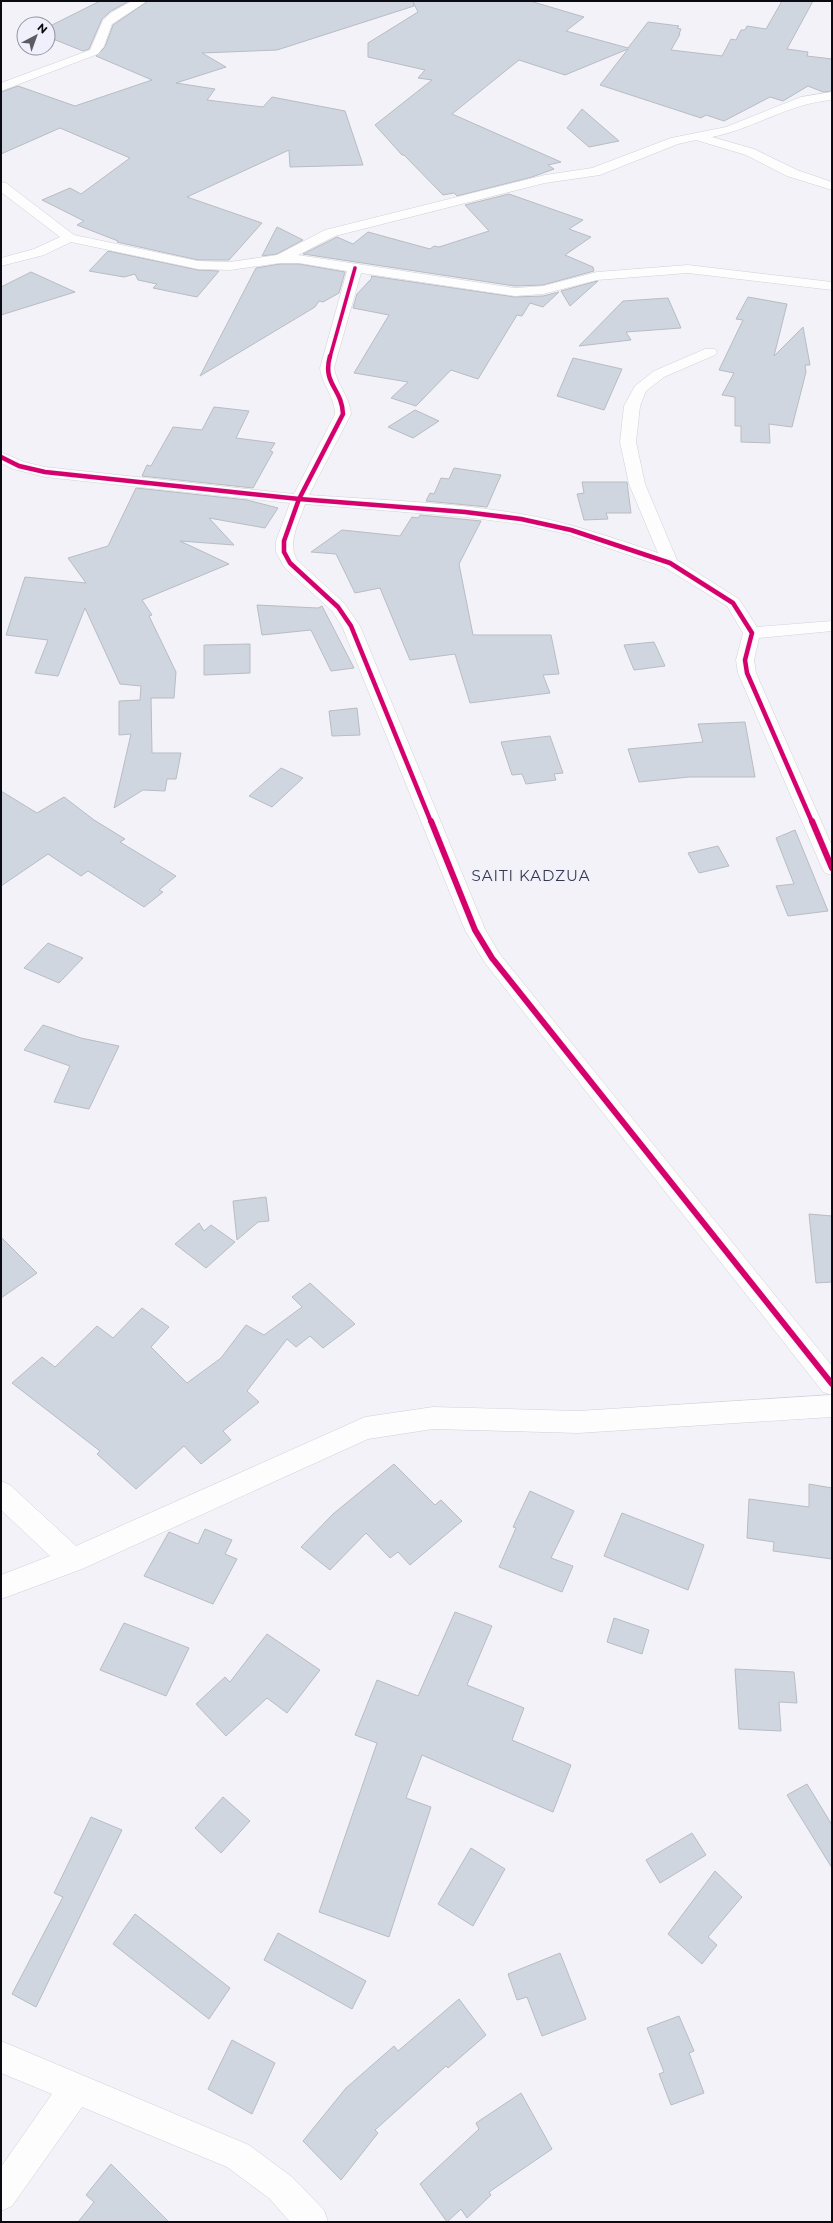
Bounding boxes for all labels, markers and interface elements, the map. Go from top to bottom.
north arrow [16,16,56,56]
text: N [35,20,51,37]
district label: SAITI KADZUA [471,866,591,885]

